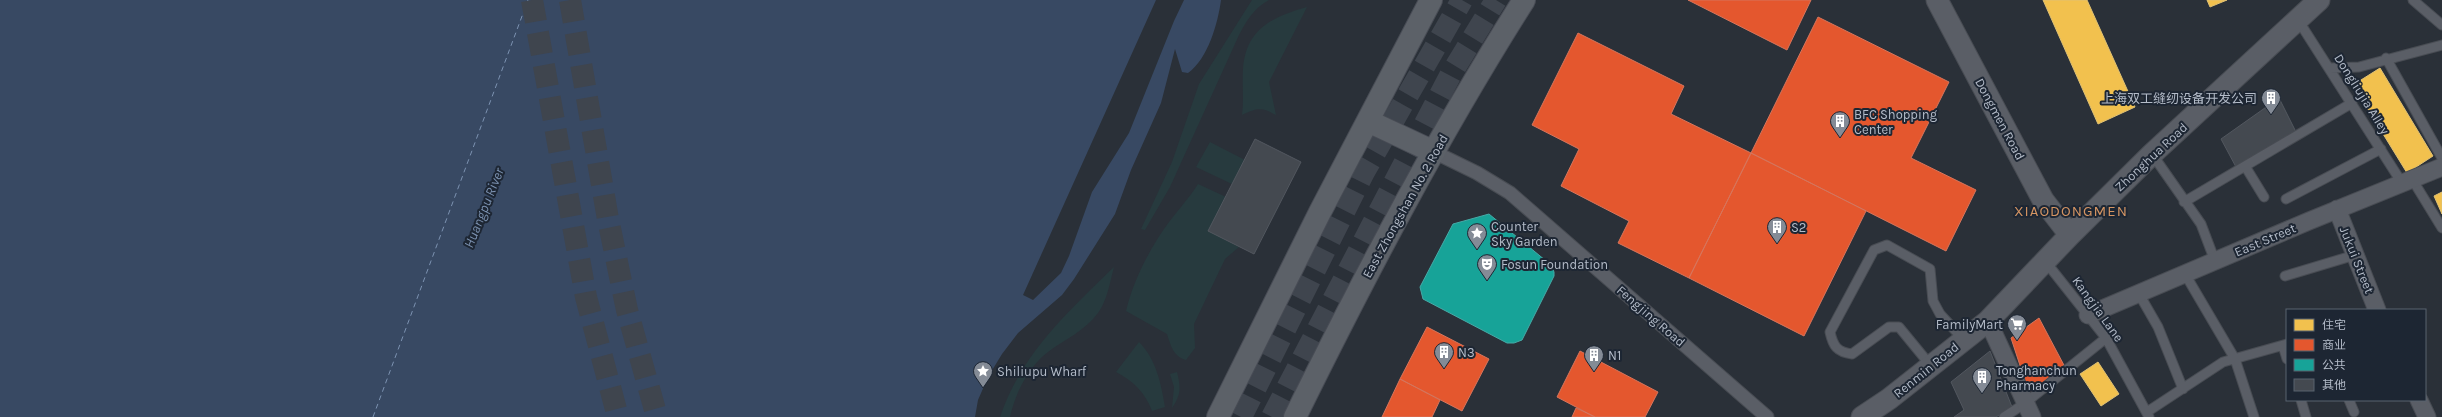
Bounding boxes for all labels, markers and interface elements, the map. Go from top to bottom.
street label: Dongliujia Alley [2331,51,2393,137]
street label: Dongmen Road [1972,75,2028,163]
building icon: 上海双工缝纫设备开发公司 [2260,87,2282,115]
place label: 上海双工缝纫设备开发公司 [2101,91,2257,106]
place label: BFC Shopping Center [1854,107,1938,137]
building icon: BFC Shopping Center [1829,110,1851,138]
street label: Zhonghua Road [2112,120,2190,194]
street label: East Zhongshan No. 2 Road [1359,132,1451,280]
water label: Huangpu River [460,164,508,251]
district label: XIAODONGMEN [2014,202,2128,220]
building icon: S2 [1766,216,1788,244]
place label: Counter Sky Garden [1491,219,1558,249]
place label: S2 [1791,220,1806,235]
street label: East Street [2232,220,2298,260]
place icon: Counter Sky Garden [1466,222,1488,250]
street label: Jukui Street [2337,224,2377,296]
theatre icon: Fosun Foundation [1476,253,1498,281]
place label: Fosun Foundation [1501,257,1608,272]
street label: Kangjia Lane [2069,273,2127,345]
street label: Fengjing Road [1614,282,1688,350]
legend [2286,309,2426,401]
supermarket icon: FamilyMart [2006,313,2028,341]
place label: FamilyMart [1936,317,2003,332]
text: 住宅 [2322,318,2346,332]
text: 商业 [2322,338,2346,352]
street label: Renmin Road [1890,339,1962,401]
building icon: N3 [1433,341,1455,369]
building icon: N1 [1583,344,1605,372]
place label: N3 [1458,345,1475,360]
place label: N1 [1608,348,1621,363]
text: 公共 [2322,358,2346,372]
place icon: Shiliupu Wharf [972,360,994,388]
place label: Tonghanchun Pharmacy [1996,363,2077,393]
place label: Shiliupu Wharf [997,364,1087,379]
building icon: Tonghanchun Pharmacy [1971,366,1993,394]
text: 其他 [2322,378,2346,392]

